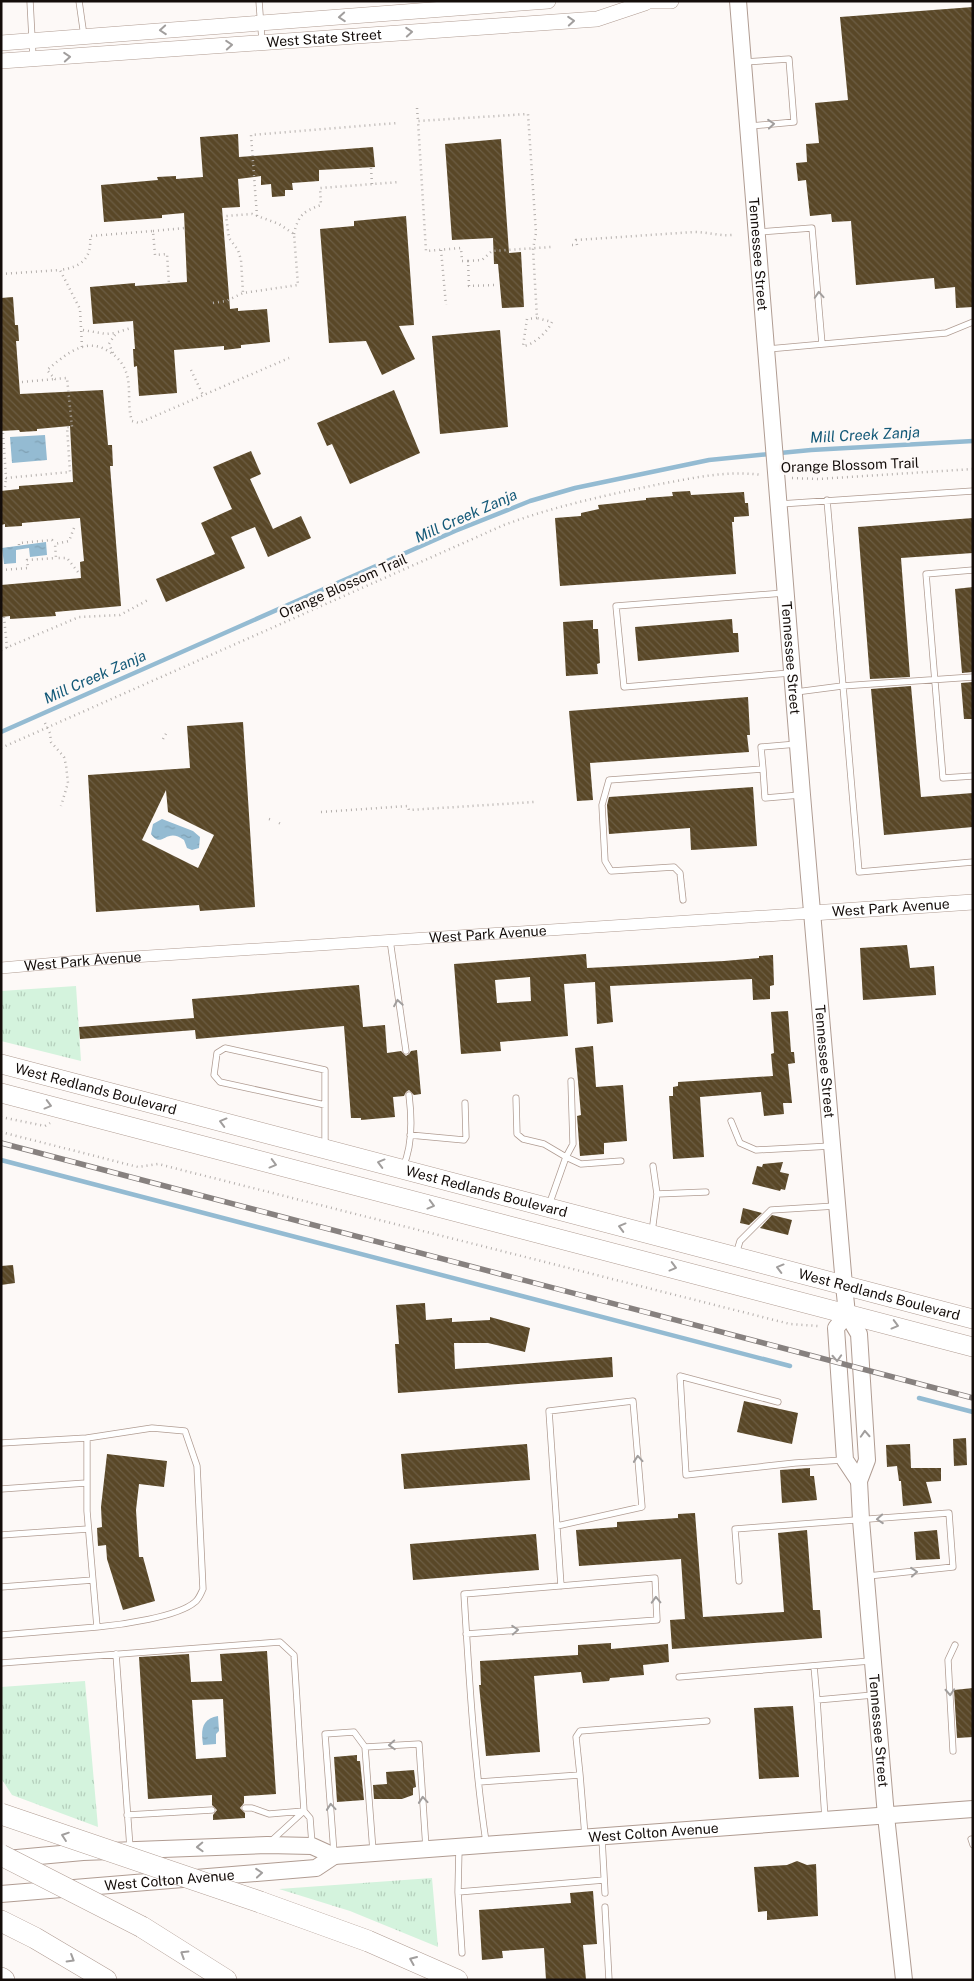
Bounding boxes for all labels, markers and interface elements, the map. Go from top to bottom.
one-way arrow [338,11,346,22]
one-way arrow [567,15,575,26]
one-way arrow [159,25,167,36]
street label: West State Street [266,26,383,50]
one-way arrow [405,26,413,37]
one-way arrow [226,40,234,51]
one-way arrow [64,51,72,62]
one-way arrow [768,119,776,130]
street label: Tennessee Street [746,197,771,311]
one-way arrow [813,291,824,299]
water label: Mill Creek Zanja [810,423,920,446]
street label: Orange Blossom Trail [781,455,919,475]
water label: Mill Creek Zanja [412,485,519,546]
street label: Orange Blossom Trail [277,551,409,621]
street label: Tennessee Street [778,601,803,715]
water label: Mill Creek Zanja [41,646,148,707]
street label: West Park Avenue [831,896,950,920]
street label: West Park Avenue [428,922,547,946]
street label: West Park Avenue [23,948,142,974]
one-way arrow [394,998,404,1007]
street label: Tennessee Street [812,1004,838,1119]
street label: West Redlands Boulevard [13,1060,178,1118]
one-way arrow [44,1100,52,1110]
one-way arrow [220,1118,228,1128]
one-way arrow [269,1158,278,1169]
one-way arrow [377,1159,385,1169]
street label: West Redlands Boulevard [404,1163,569,1220]
one-way arrow [426,1199,434,1209]
one-way arrow [619,1222,627,1232]
one-way arrow [668,1262,676,1272]
one-way arrow [775,1263,784,1274]
street label: West Redlands Boulevard [797,1266,962,1323]
one-way arrow [890,1320,898,1330]
one-way arrow [831,1355,842,1363]
one-way arrow [860,1430,871,1438]
one-way arrow [632,1455,643,1463]
one-way arrow [876,1513,884,1524]
one-way arrow [910,1567,918,1578]
one-way arrow [651,1595,662,1603]
one-way arrow [511,1625,519,1636]
street label: Tennessee Street [866,1673,892,1788]
one-way arrow [945,1688,955,1696]
one-way arrow [388,1740,396,1751]
one-way arrow [418,1796,429,1804]
one-way arrow [326,1803,337,1811]
street label: West Colton Avenue [588,1820,719,1845]
one-way arrow [61,1831,70,1841]
one-way arrow [196,1842,204,1853]
street label: West Colton Avenue [104,1867,235,1893]
one-way arrow [255,1868,263,1879]
one-way arrow [181,1950,190,1960]
one-way arrow [65,1952,74,1962]
one-way arrow [409,1955,418,1966]

